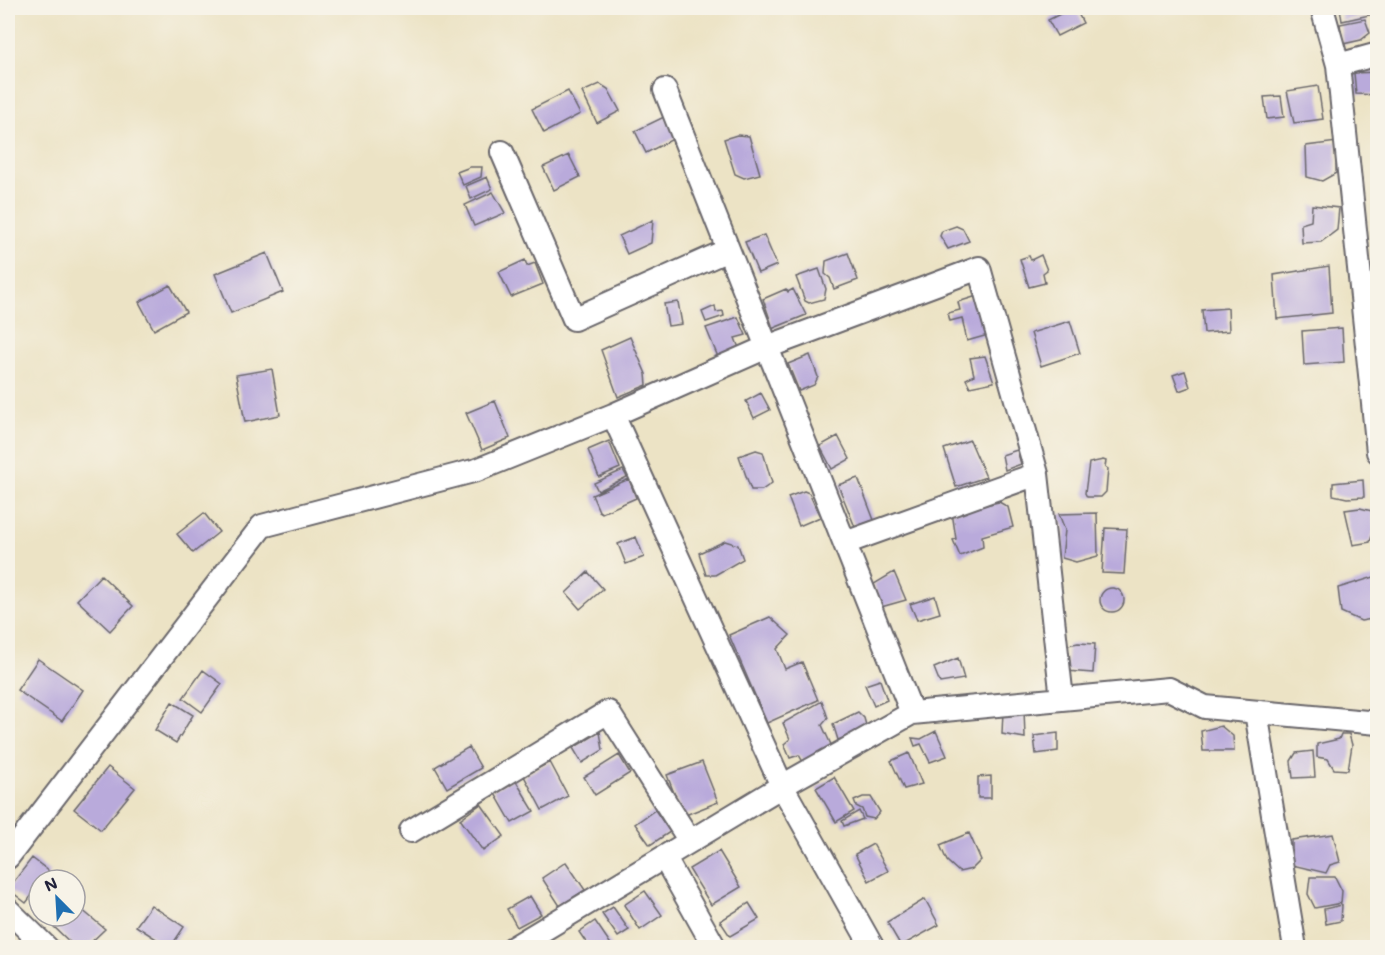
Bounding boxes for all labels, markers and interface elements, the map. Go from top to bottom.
north arrow [27,868,87,928]
text: N [41,872,61,896]

